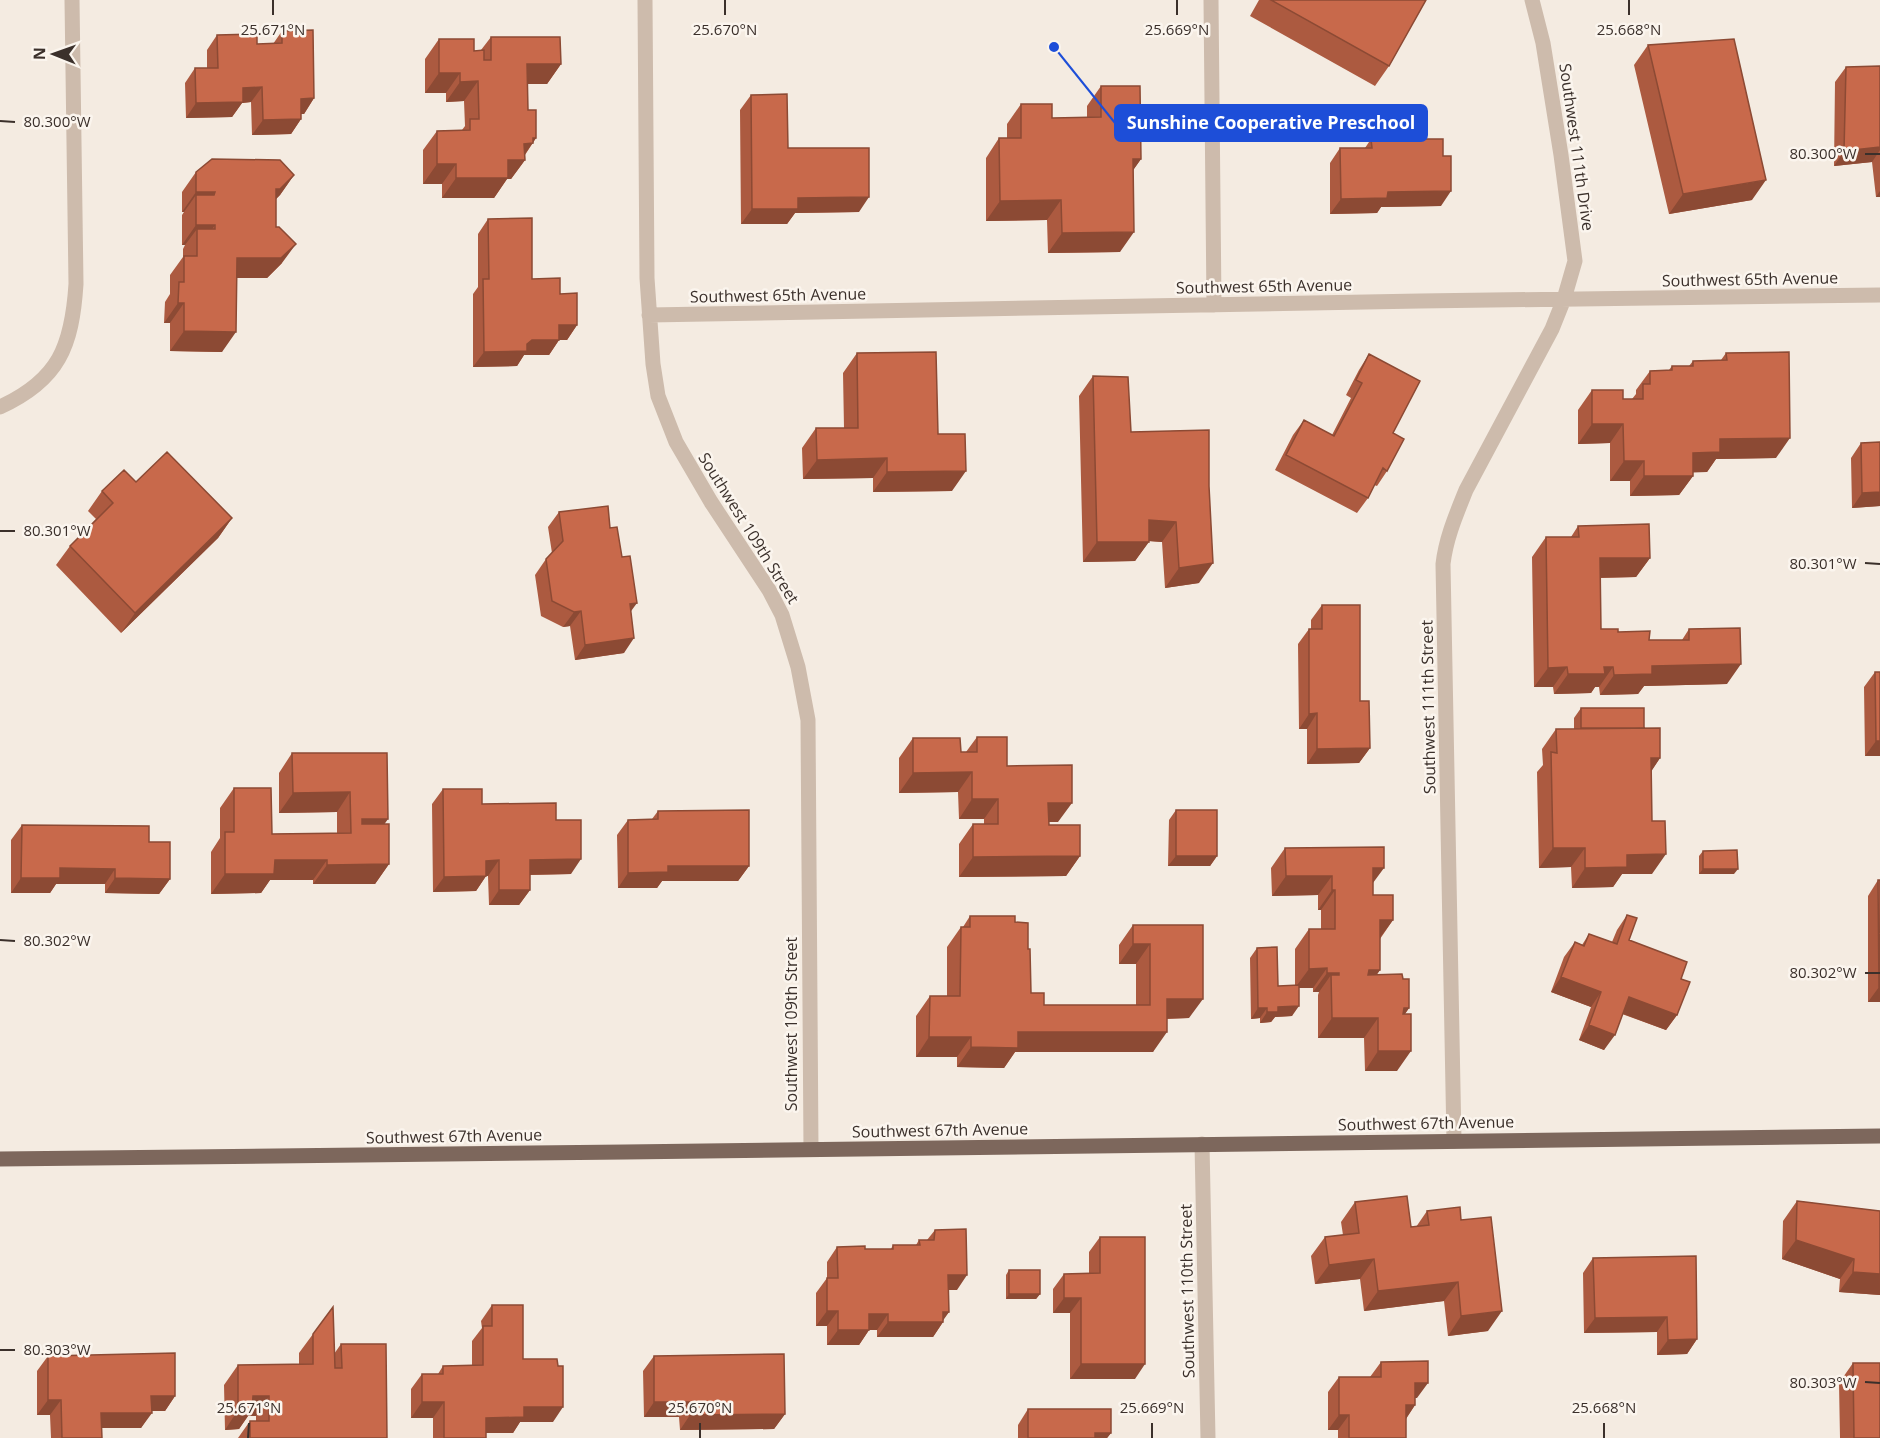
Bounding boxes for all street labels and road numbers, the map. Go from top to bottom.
street label: Southwest 111th Drive [1554,62,1600,232]
street label: Southwest 65th Avenue [1662,266,1838,292]
street label: Southwest 65th Avenue [1176,273,1352,299]
street label: Southwest 65th Avenue [690,282,866,308]
street label: Southwest 109th Street [693,448,805,608]
street label: Southwest 111th Street [1415,619,1441,794]
street label: Southwest 109th Street [780,937,802,1111]
street label: Southwest 67th Avenue [1338,1110,1514,1136]
street label: Southwest 67th Avenue [852,1117,1028,1143]
street label: Southwest 67th Avenue [366,1123,542,1149]
street label: Southwest 110th Street [1174,1203,1200,1378]

